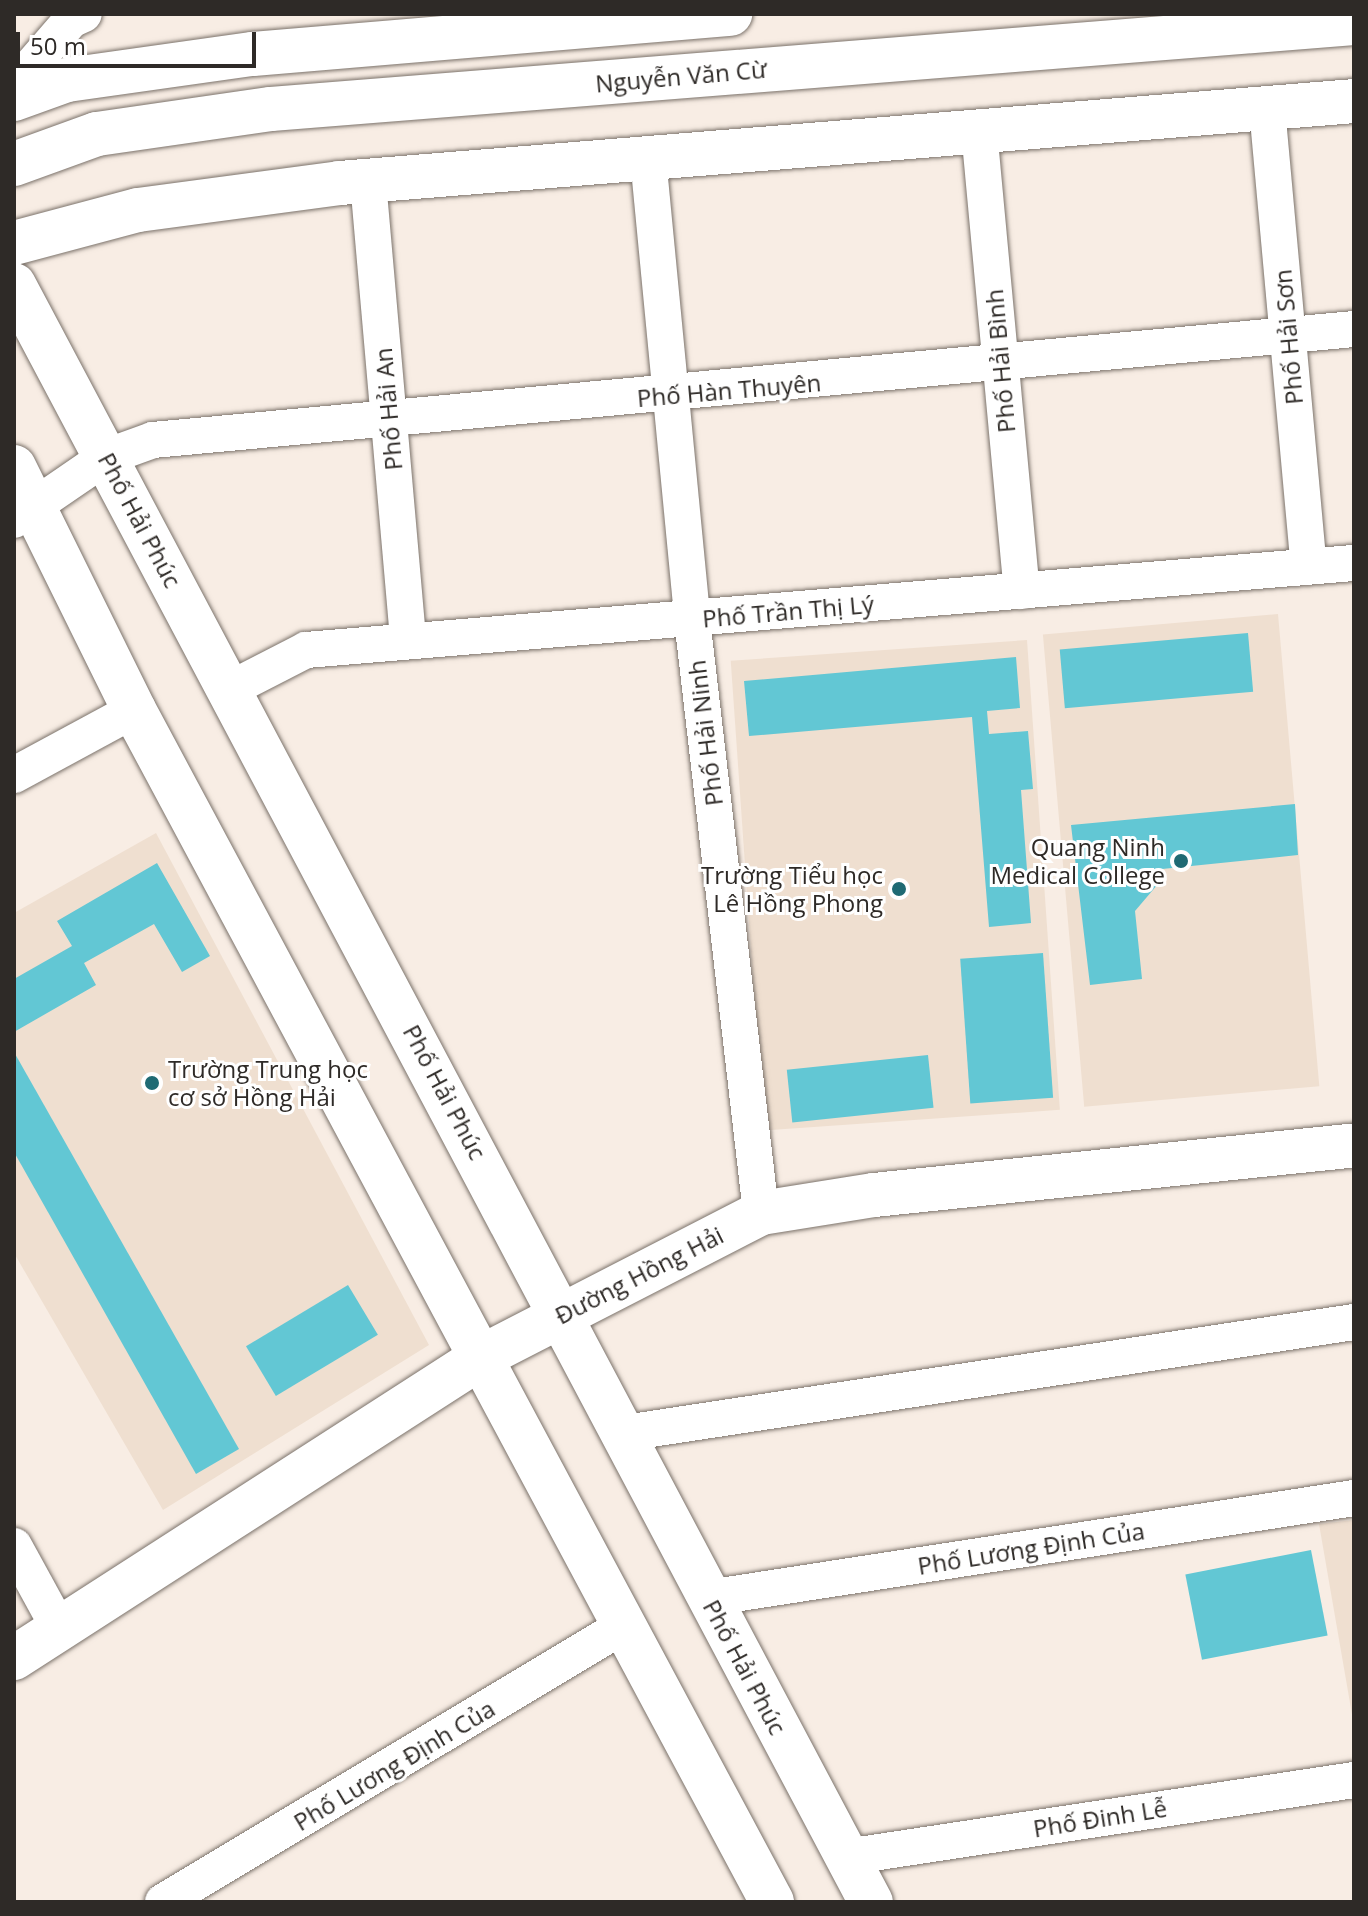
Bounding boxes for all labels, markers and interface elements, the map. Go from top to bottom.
scale bar [20,16,260,66]
text: 50 m [30,29,86,62]
street label: Nguyễn Văn Cừ [594,54,768,98]
street label: Phố Hải Sơn [1268,268,1308,406]
street label: Phố Hải Bình [979,288,1021,434]
street label: Phố Hải An [368,346,408,472]
street label: Phố Hàn Thuyên [636,368,822,412]
street label: Phố Hải Phúc [92,448,188,592]
street label: Phố Trần Thị Lý [701,589,875,633]
street label: Phố Hải Ninh [682,658,728,808]
place label: Quang Ninh Medical College [990,833,1165,889]
marker: Quang Ninh Medical College [1172,852,1190,870]
place label: Trường Tiểu học Lê Hồng Phong [701,861,883,917]
marker: Trường Tiểu học Lê Hồng Phong [890,880,908,898]
street label: Phố Hải Phúc [397,1020,493,1164]
place label: Trường Trung học cơ sở Hồng Hải [168,1055,368,1111]
marker: Trường Trung học cơ sở Hồng Hải [143,1074,161,1092]
street label: Đường Hồng Hải [550,1220,728,1330]
street label: Phố Lương Định Của [916,1516,1146,1580]
street label: Phố Hải Phúc [697,1595,793,1739]
street label: Phố Lương Định Của [288,1694,500,1836]
street label: Phố Đinh Lễ [1031,1793,1169,1843]

